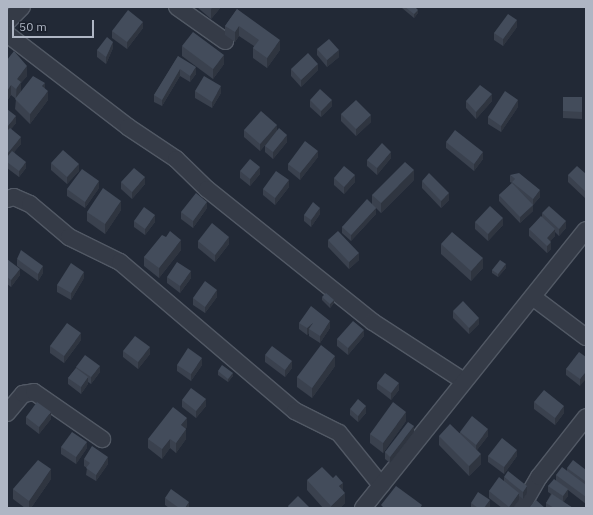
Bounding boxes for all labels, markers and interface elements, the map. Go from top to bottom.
scale bar [14,12,96,38]
text: 50 m [19,19,47,34]

